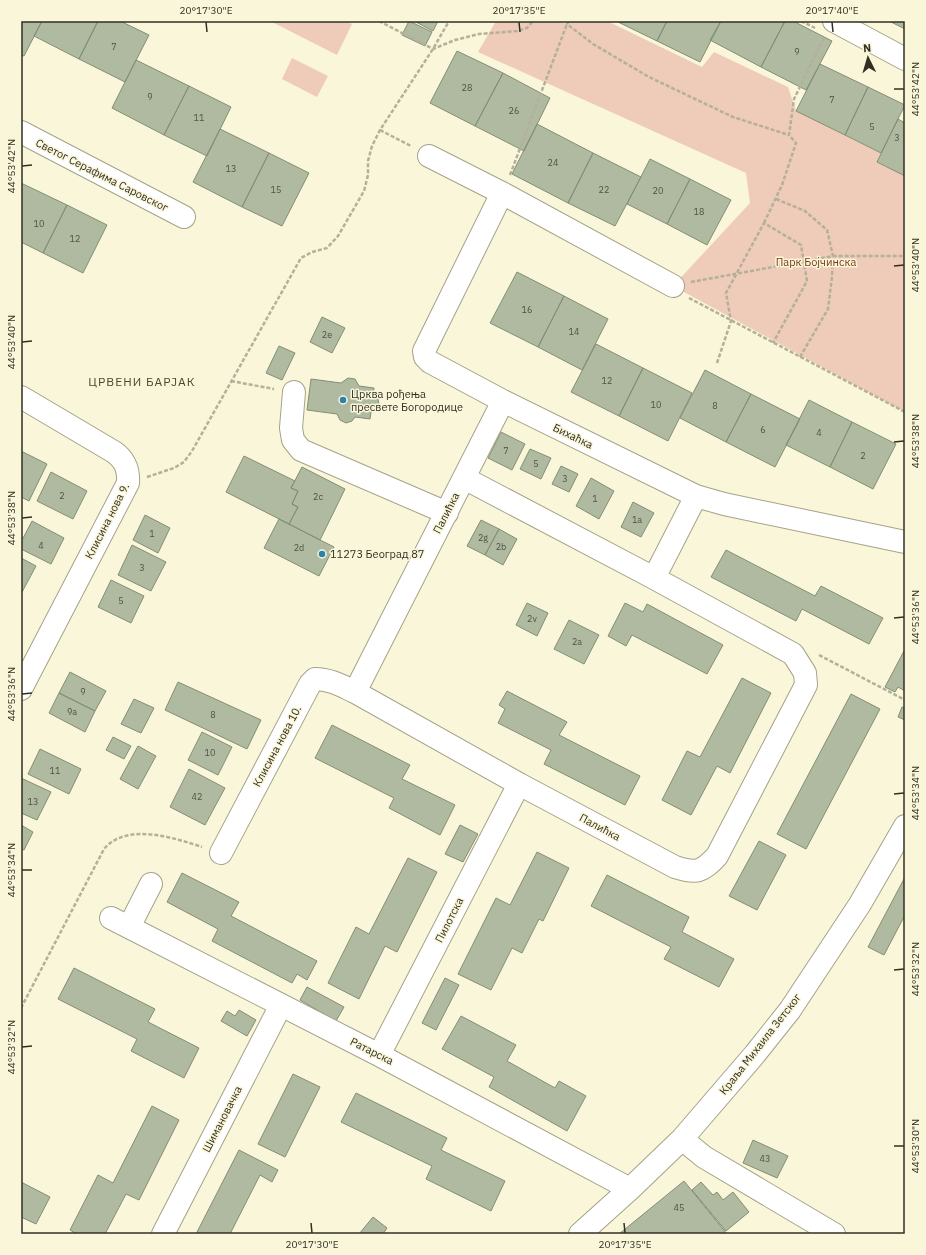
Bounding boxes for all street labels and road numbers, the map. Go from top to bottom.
street label: Светог Серафима Саровског [33,135,171,215]
street label: Бихаћка [551,420,595,452]
street label: Клисина нова 9. [82,481,132,561]
street label: Палићка [430,490,462,536]
street label: Клисина нова 10. [250,703,304,789]
street label: Палићка [577,810,623,844]
street label: Пилотска [432,895,466,945]
street label: Краља Михаила Зетског [716,990,804,1097]
street label: Ратарска [348,1034,396,1068]
street label: Шимановачка [199,1083,245,1155]

